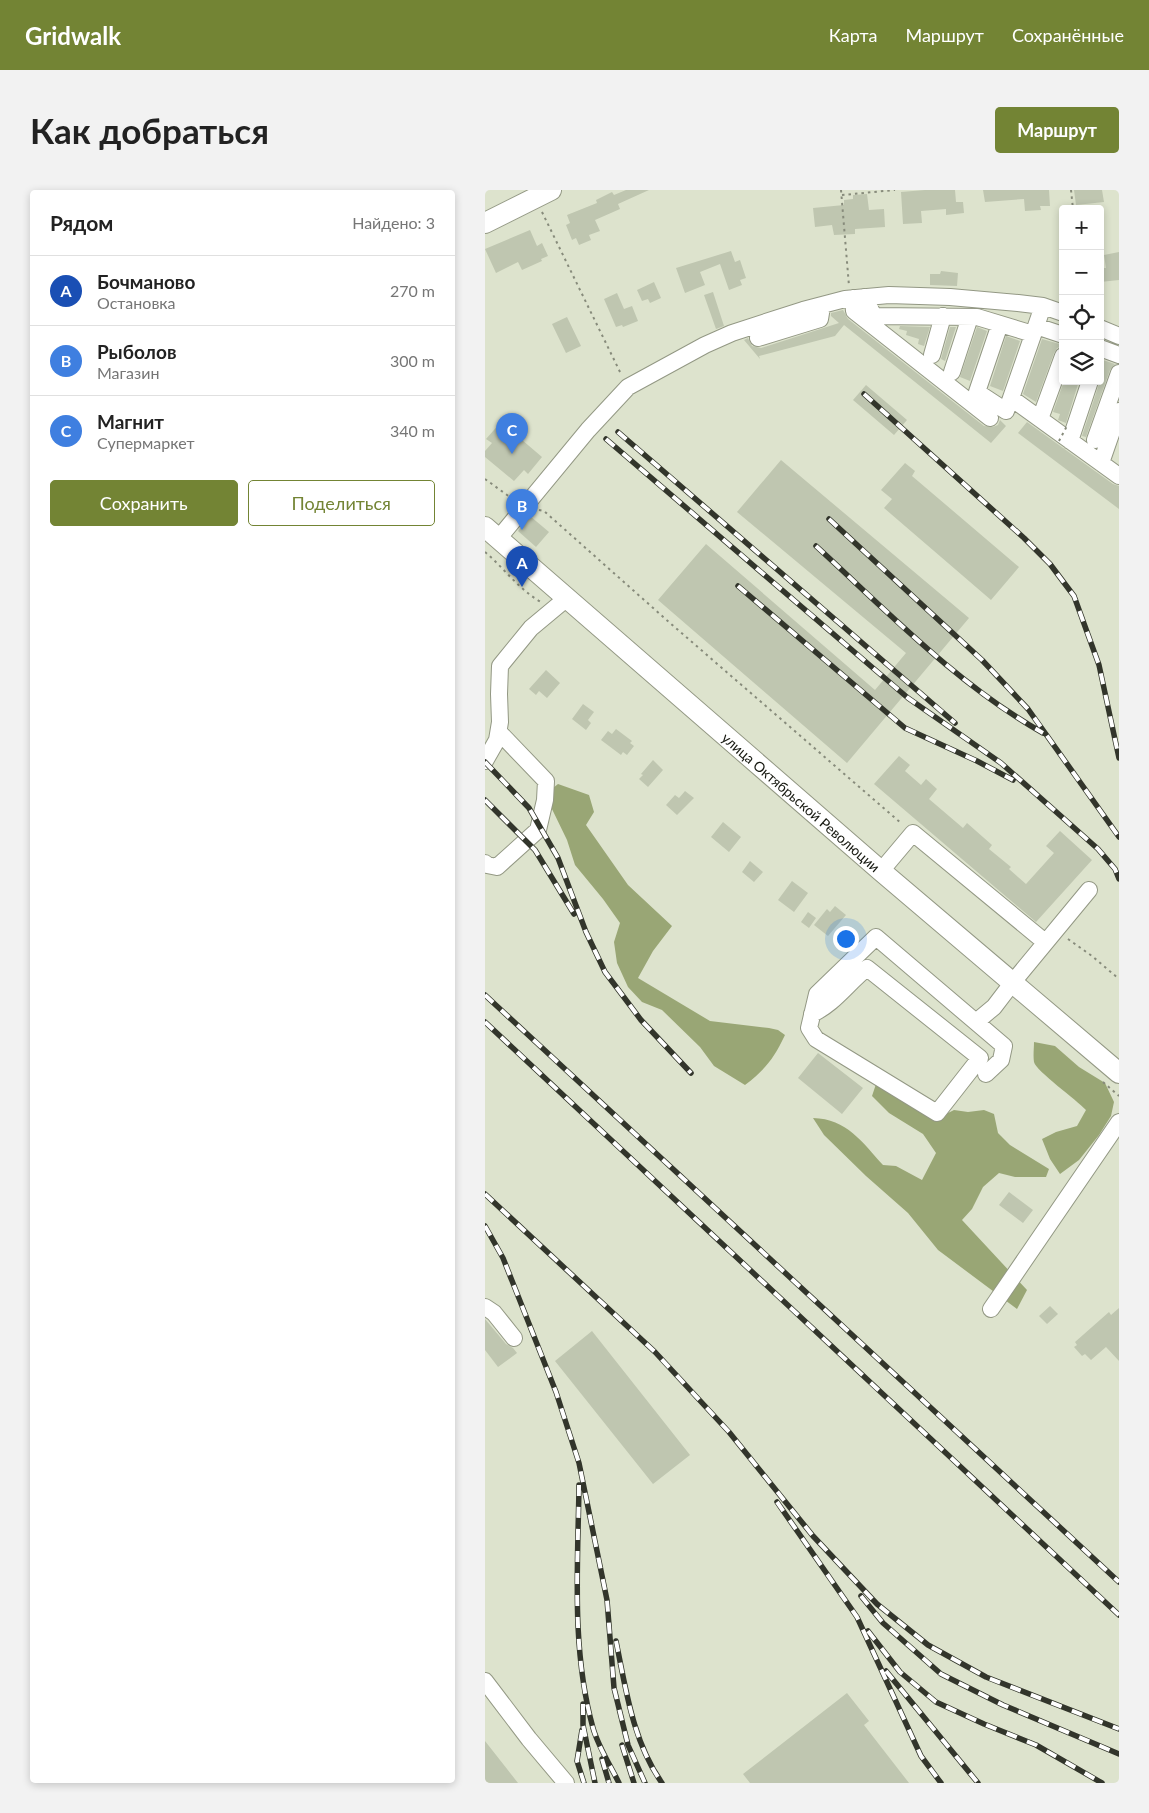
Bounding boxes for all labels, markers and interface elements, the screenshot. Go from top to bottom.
text: Gridwalk [25,21,121,50]
text: Карта [829,24,877,46]
text: Маршрут [905,24,984,46]
text: Сохранённые [1012,24,1124,46]
button: Маршрут [995,107,1119,153]
text: Как добраться [30,109,269,151]
map controls [1059,205,1104,385]
button: + [1059,205,1104,250]
text: Рядом [50,210,113,235]
text: Найдено: 3 [352,213,435,232]
button: − [1059,250,1104,295]
text: Бочманово [97,270,195,293]
text: A [60,281,72,300]
text: 270 m [390,281,435,300]
text: Остановка [97,293,176,312]
button: locate [1059,295,1104,340]
text: Рыболов [97,340,176,363]
button: layers [1059,340,1104,385]
text: B [61,351,71,370]
text: 300 m [390,351,435,370]
text: Магазин [97,363,159,382]
text: Магнит [97,410,164,433]
pin: C [496,413,528,454]
text: C [61,421,71,440]
text: 340 m [390,421,435,440]
text: Супермаркет [97,433,195,452]
button: Сохранить [50,480,238,526]
button: Поделиться [248,480,435,526]
pin: B [506,489,538,530]
pin: A [506,546,538,587]
street label: улица Октябрьской Революции [719,729,884,875]
your location [833,926,859,952]

